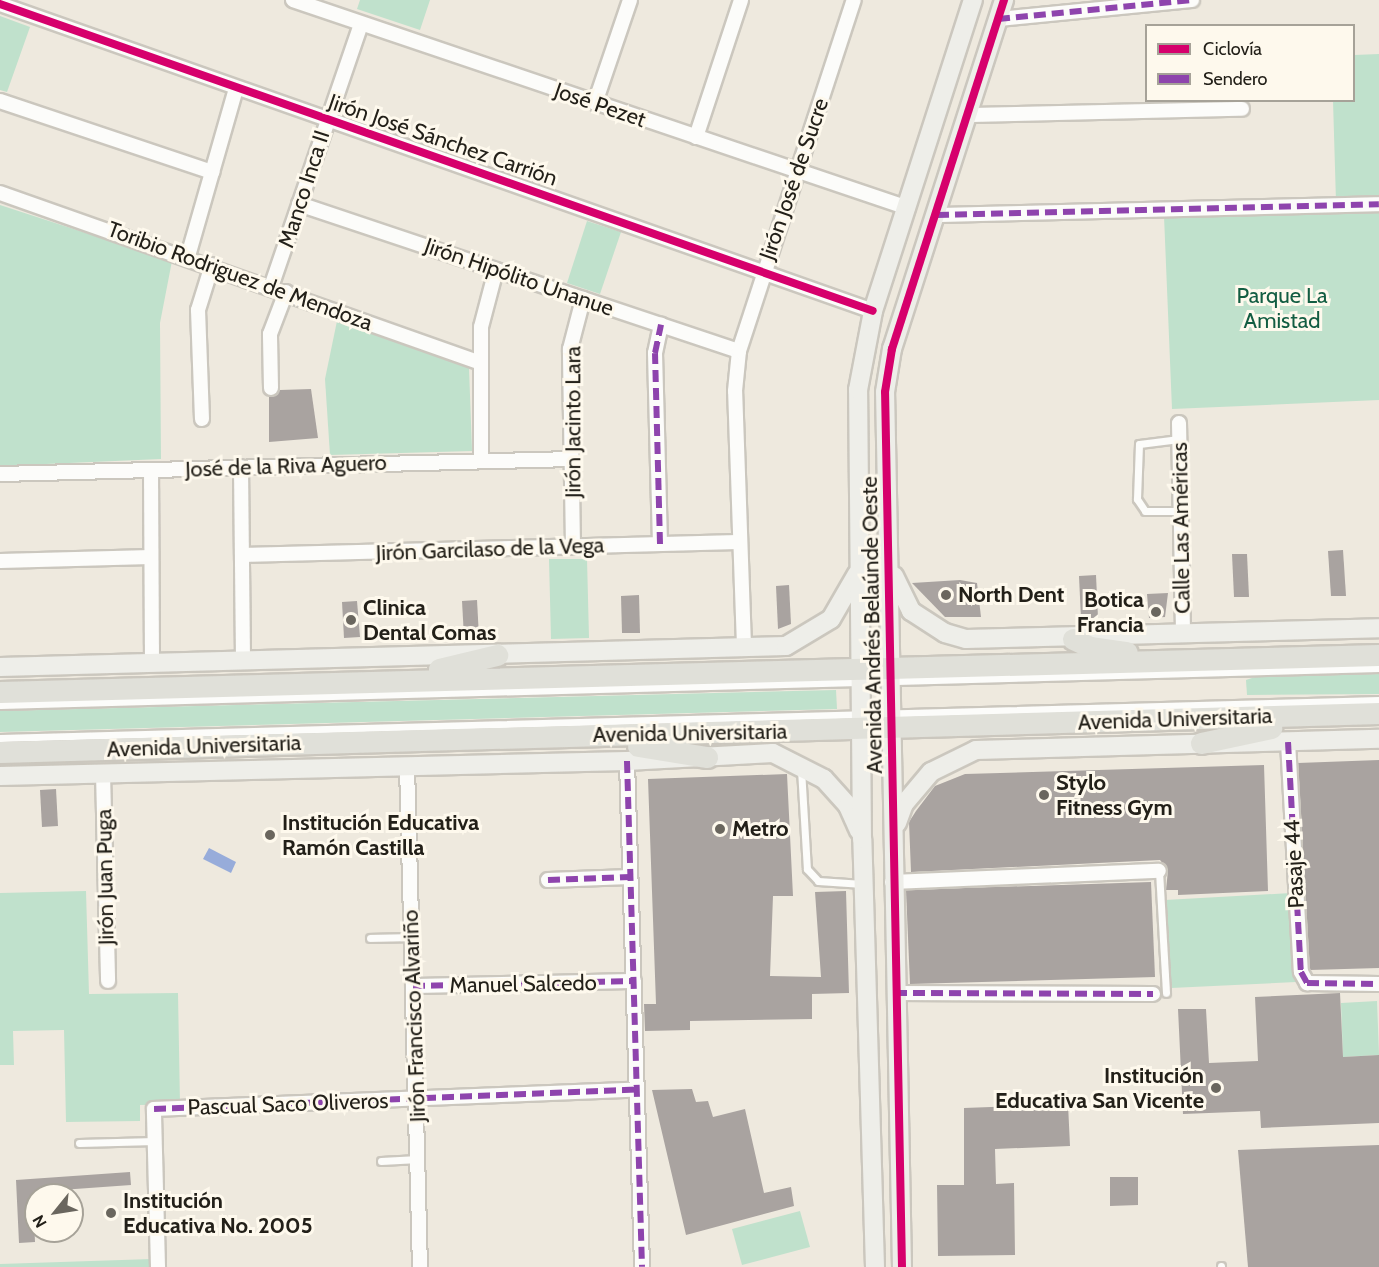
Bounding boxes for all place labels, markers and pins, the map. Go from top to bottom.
place label: North Dent [958,582,1064,608]
place label: Botica Francia [1077,586,1144,638]
marker: North Dent [939,588,953,602]
place label: Clinica Dental Comas [363,594,496,646]
marker: Botica Francia [1149,605,1163,619]
marker: Clinica Dental Comas [344,613,358,627]
place label: Stylo Fitness Gym [1056,769,1173,820]
marker: Stylo Fitness Gym [1037,788,1051,802]
place label: Institución Educativa Ramón Castilla [282,809,479,860]
place label: Metro [732,816,789,842]
marker: Metro [713,822,727,836]
marker: Institución Educativa Ramón Castilla [263,828,277,842]
place label: Institución Educativa San Vicente [995,1062,1204,1114]
marker: Institución Educativa San Vicente [1209,1081,1223,1095]
place label: Institución Educativa No. 2005 [123,1187,312,1238]
marker: Institución Educativa No. 2005 [104,1206,118,1220]

